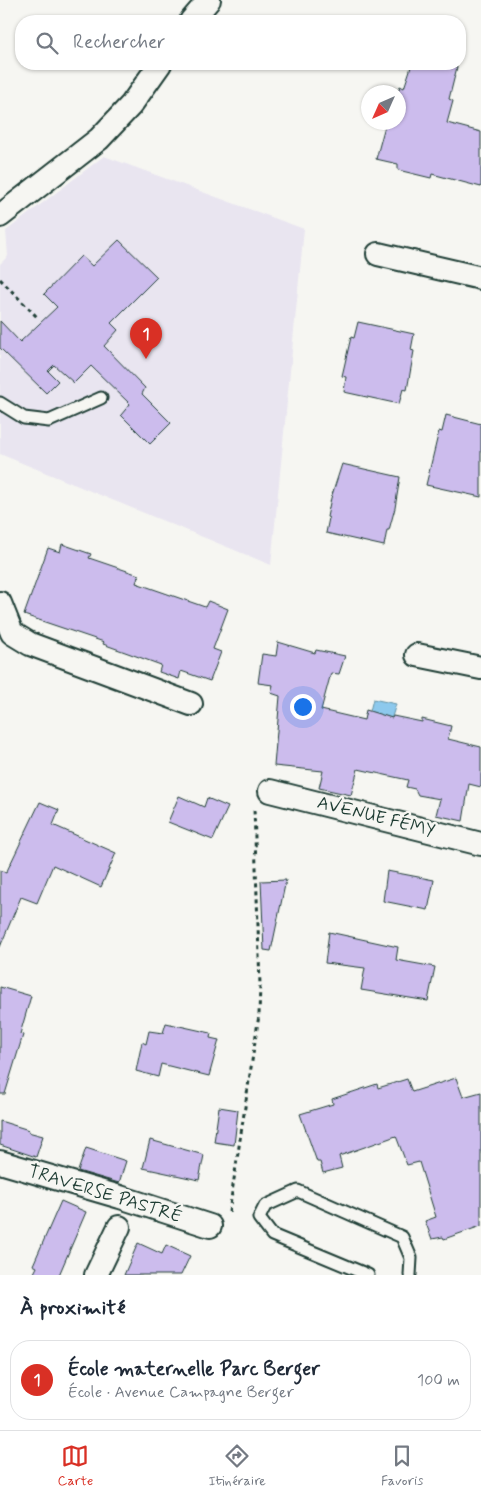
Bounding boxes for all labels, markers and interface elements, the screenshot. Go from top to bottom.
search box [15,15,466,70]
icon: search [33,29,61,57]
text: Rechercher [73,30,165,55]
north arrow [361,85,406,130]
pin: 1 [130,318,162,359]
your location [290,694,316,720]
street label: AVENUE FÉMY [315,791,437,843]
street label: TRAVERSE PASTRÉ [25,1159,185,1229]
text: À proximité [20,1294,126,1322]
text: École maternelle Parc Berger [68,1357,320,1382]
text: 1 [33,1370,41,1391]
text: 100 m [417,1370,460,1391]
text: École · Avenue Campagne Berger [68,1382,294,1403]
tab: Carte [58,1442,93,1490]
tab: Itinéraire [208,1442,266,1490]
tab: Favoris [381,1442,423,1490]

